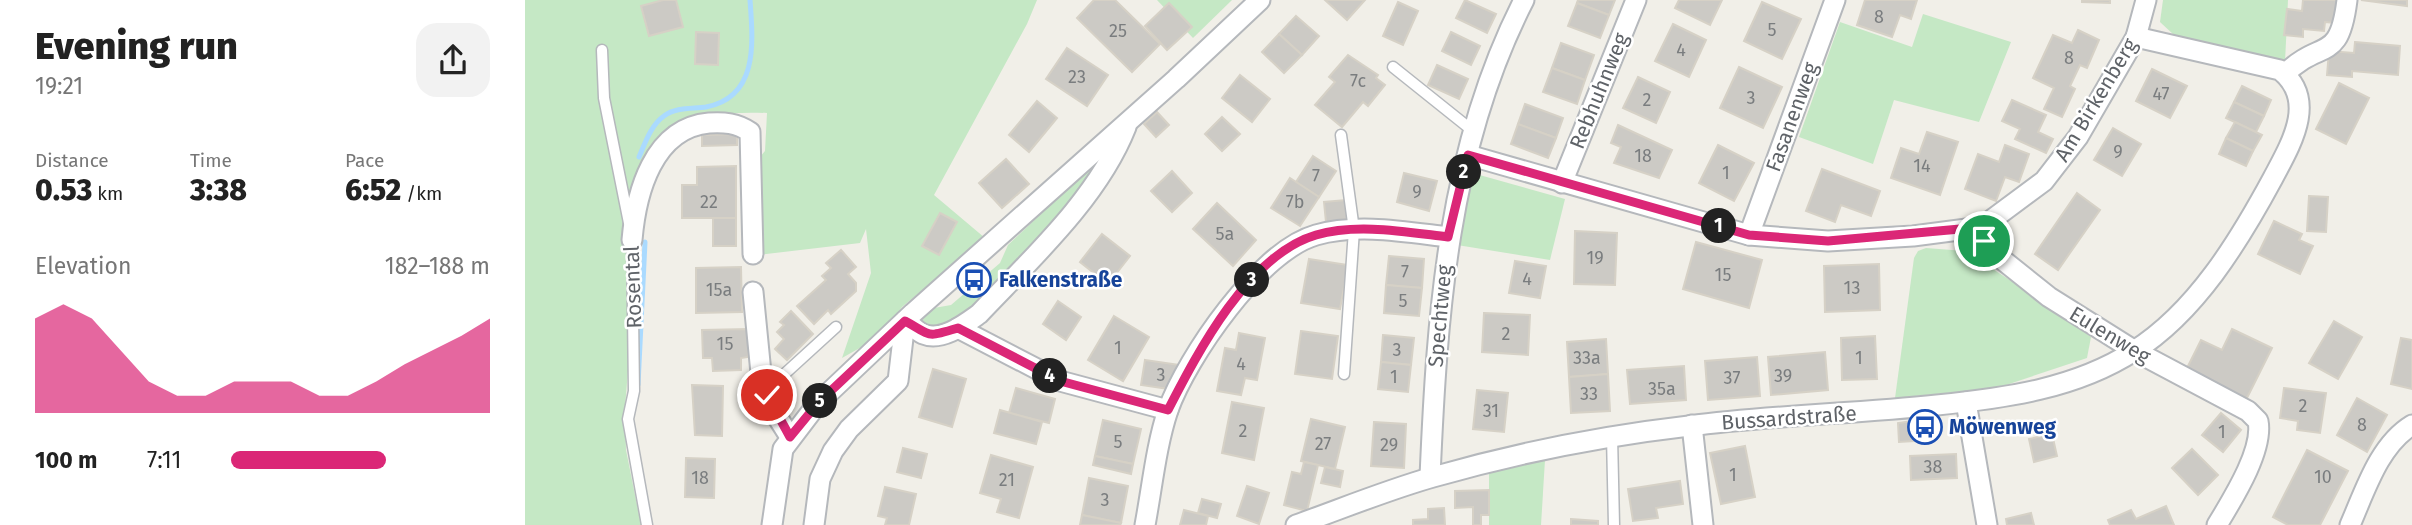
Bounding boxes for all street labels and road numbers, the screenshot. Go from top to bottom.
street label: Rebhuhnweg [1564,29,1634,153]
street label: Am Birkenberg [2049,34,2143,166]
street label: Fasanenweg [1760,59,1824,175]
street label: Rosental [619,245,647,329]
street label: Spechtweg [1423,264,1457,368]
street label: Eulenweg [2065,301,2155,369]
street label: Bussardstraße [1720,400,1858,436]

